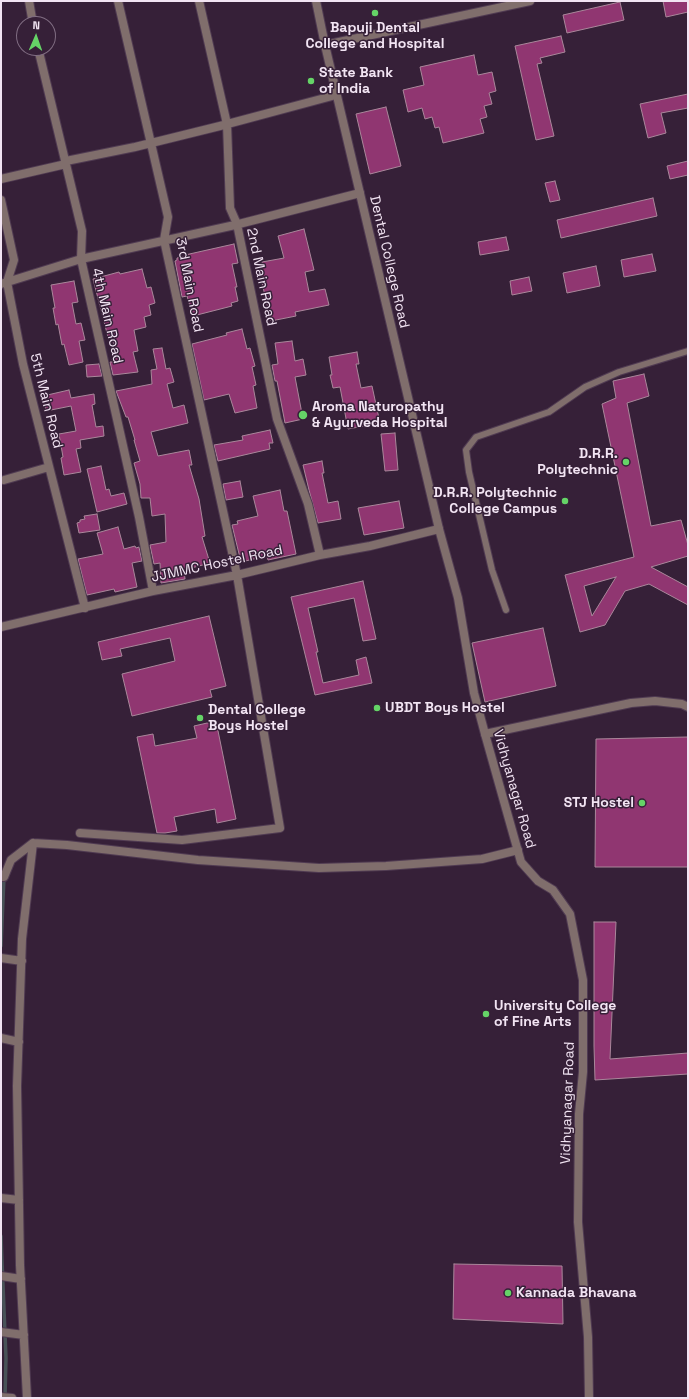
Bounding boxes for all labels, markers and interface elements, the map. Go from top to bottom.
marker: Bapuji Dental College and Hospital [370,8,380,18]
north arrow [16,16,56,56]
text: N [32,18,40,32]
place label: Bapuji Dental College and Hospital [306,20,444,52]
place label: State Bank of India [319,65,393,98]
marker: State Bank of India [306,76,316,86]
street label: Dental College Road [366,194,412,330]
street label: 2nd Main Road [242,226,280,328]
street label: 3rd Main Road [172,236,206,334]
street label: 4th Main Road [88,267,126,365]
street label: 5th Main Road [26,352,66,450]
place label: Aroma Naturopathy & Ayurveda Hospital [312,399,448,432]
marker: Aroma Naturopathy & Ayurveda Hospital [297,409,309,421]
place label: D.R.R. Polytechnic [537,446,618,478]
marker: D.R.R. Polytechnic [621,457,631,467]
place label: D.R.R. Polytechnic College Campus [433,485,557,518]
marker: D.R.R. Polytechnic College Campus [560,496,570,506]
street label: JJMMC Hostel Road [150,542,284,586]
place label: UBDT Boys Hostel [385,700,505,716]
place label: Dental College Boys Hostel [208,702,306,734]
marker: UBDT Boys Hostel [372,703,382,713]
marker: Dental College Boys Hostel [195,713,205,723]
street label: Vidhyanagar Road [489,728,539,850]
place label: STJ Hostel [564,795,634,811]
marker: STJ Hostel [637,798,647,808]
place label: University College of Fine Arts [494,998,616,1030]
marker: University College of Fine Arts [481,1009,491,1019]
street label: Vidhyanagar Road [557,1041,579,1165]
place label: Kannada Bhavana [516,1285,637,1301]
marker: Kannada Bhavana [503,1288,513,1298]

